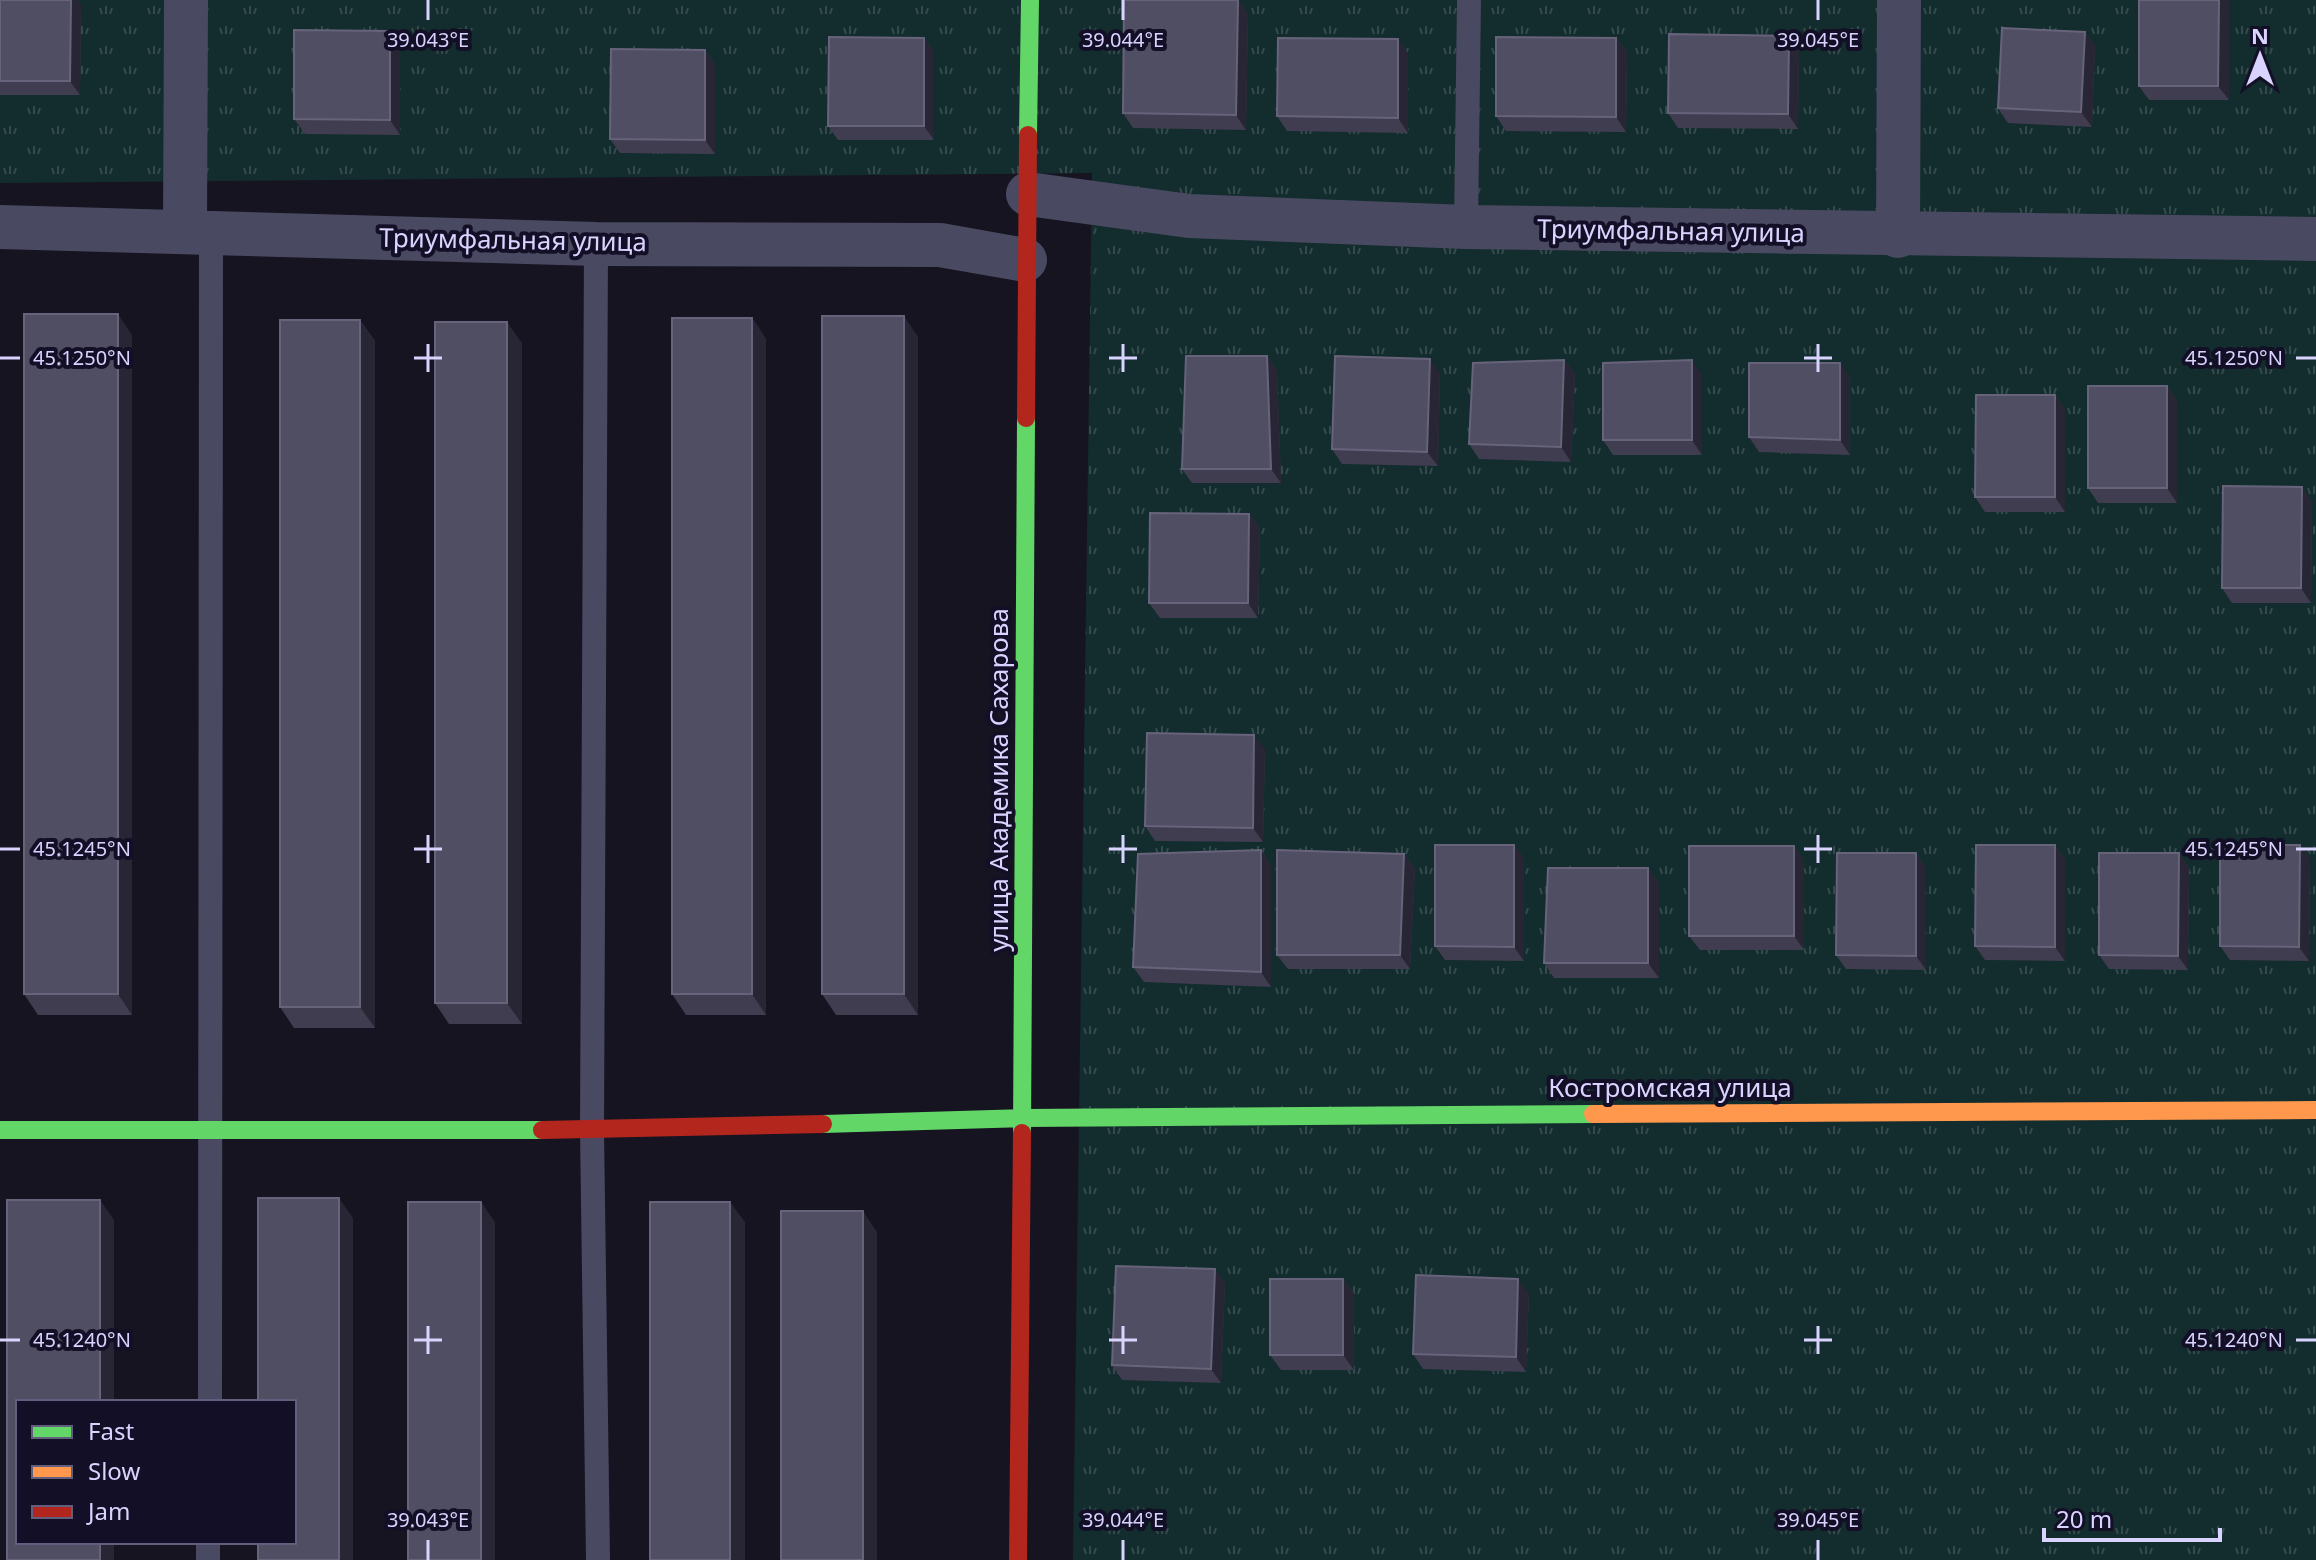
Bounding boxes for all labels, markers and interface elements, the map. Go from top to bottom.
north arrow [2220,16,2300,96]
text: N [2251,20,2269,50]
text: 39.043°E [387,26,469,53]
text: 39.044°E [1082,26,1164,53]
text: 39.045°E [1777,26,1859,53]
street label: Триумфальная улица [1537,210,1805,250]
street label: Триумфальная улица [379,219,647,259]
text: 45.1250°N [33,344,131,371]
text: 45.1250°N [2185,344,2283,371]
street label: улица Академика Сахарова [980,608,1016,952]
text: 45.1245°N [33,835,131,862]
text: 45.1245°N [2185,835,2283,862]
street label: Костромская улица [1548,1069,1792,1105]
text: 45.1240°N [33,1326,131,1353]
text: 45.1240°N [2185,1326,2283,1353]
legend [16,1400,296,1544]
text: Fast [88,1414,134,1447]
text: Slow [88,1454,140,1487]
scale bar [2044,1492,2220,1542]
text: Jam [86,1494,130,1527]
text: 20 m [2056,1502,2112,1535]
text: 39.043°E [387,1506,469,1533]
text: 39.044°E [1082,1506,1164,1533]
text: 39.045°E [1777,1506,1859,1533]

